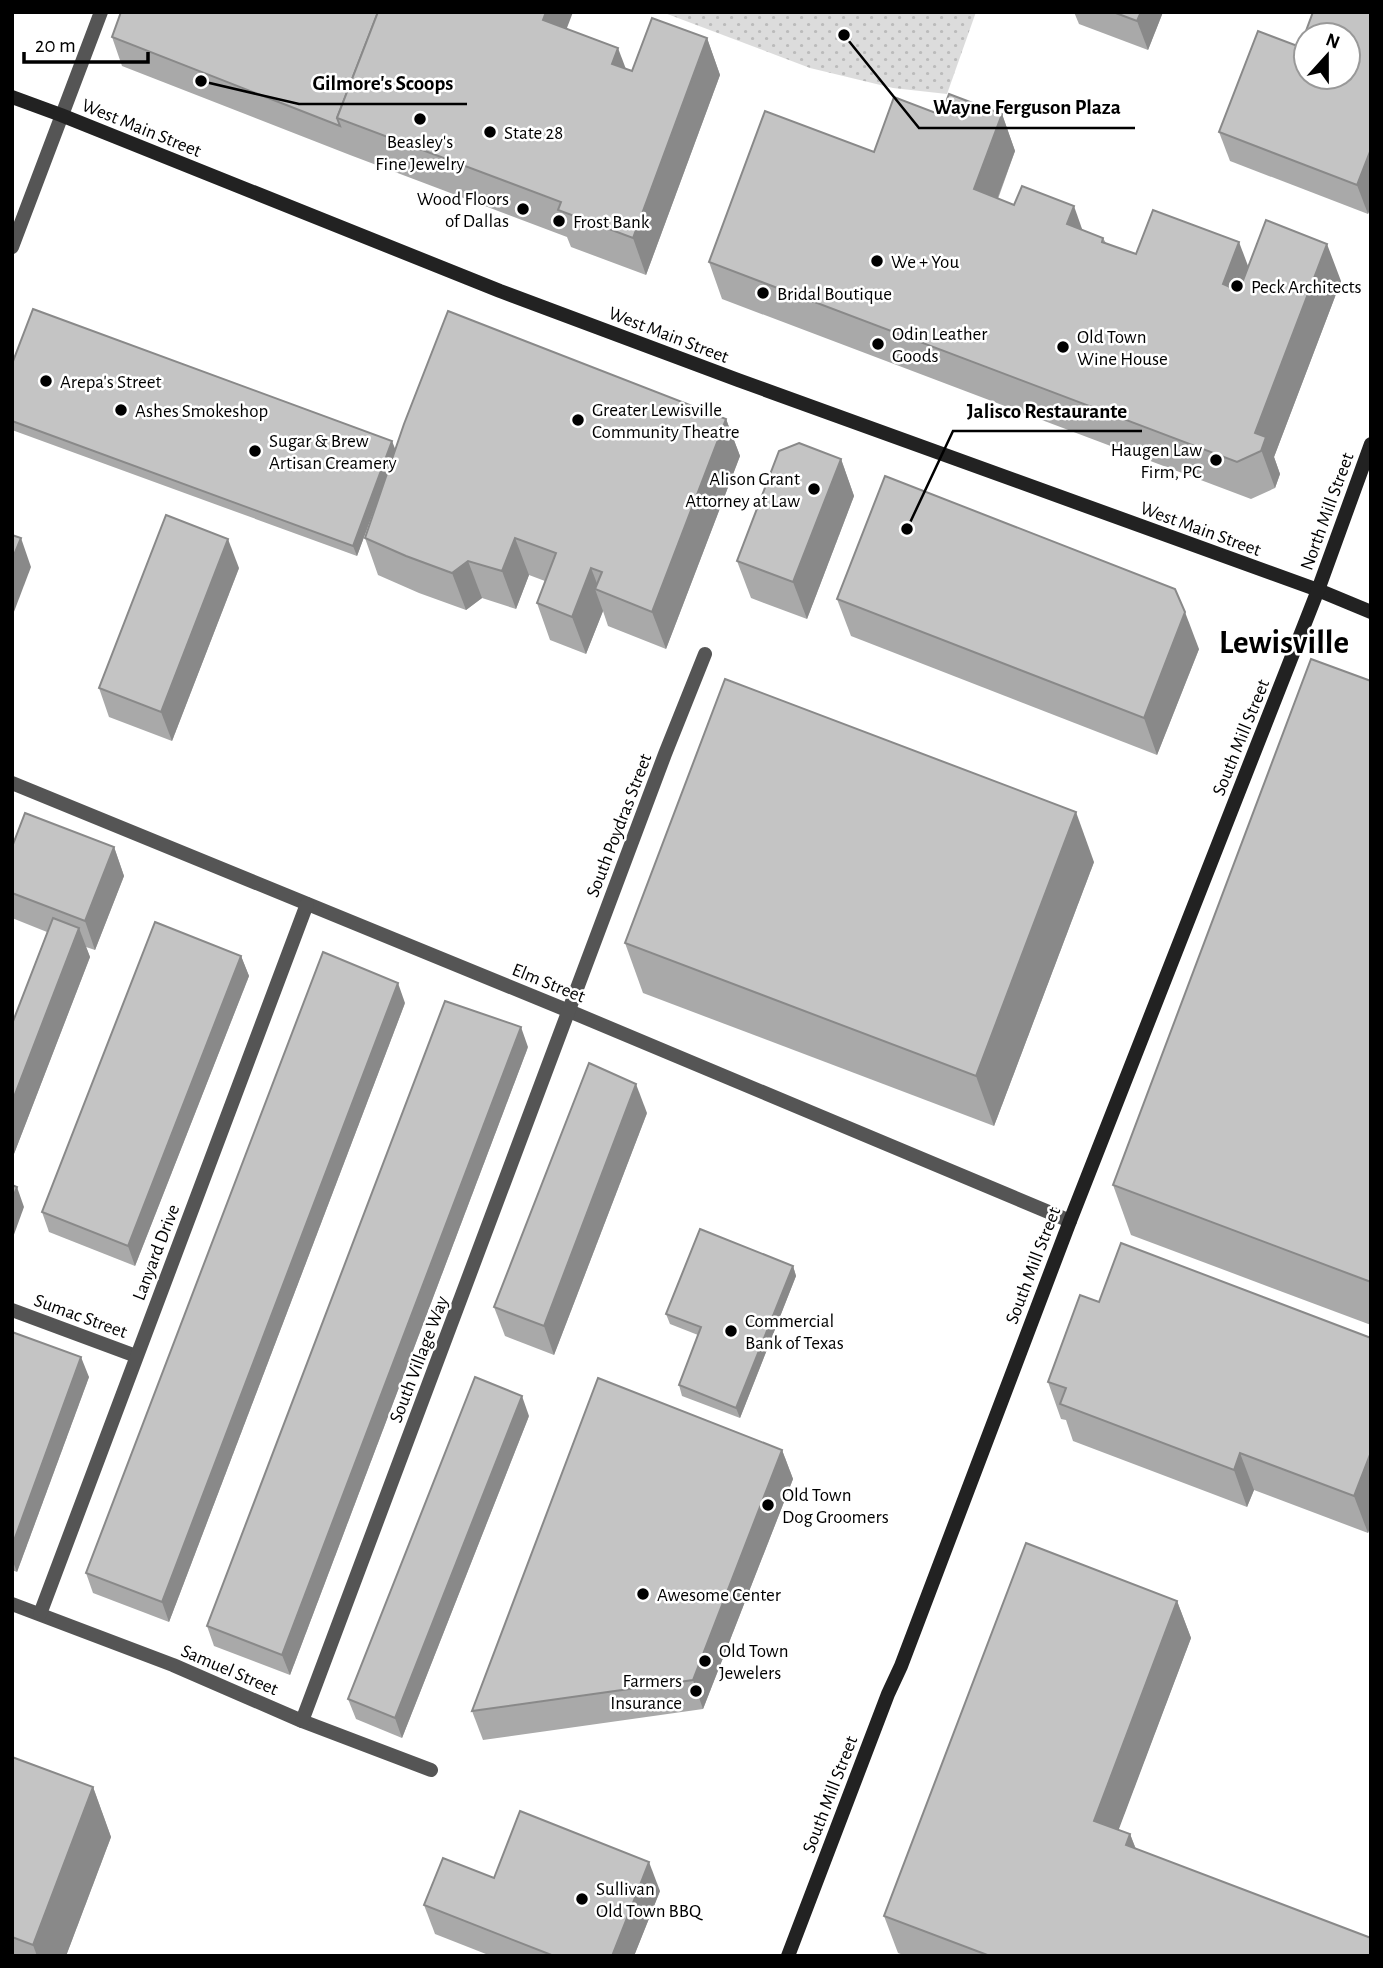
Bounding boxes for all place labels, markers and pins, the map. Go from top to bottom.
callout: Gilmore's Scoops [299,62,467,104]
callout: Wayne Ferguson Plaza [919,86,1135,128]
marker: Beasley's Fine Jewelry [412,111,428,127]
marker: State 28 [482,124,498,140]
place label: State 28 [504,124,563,143]
place label: Beasley's Fine Jewelry [375,133,465,174]
place label: Wood Floors of Dallas [417,190,509,231]
marker: Wood Floors of Dallas [515,201,531,217]
marker: Frost Bank [551,213,567,229]
place label: Frost Bank [573,213,650,232]
marker: We + You [869,253,885,269]
place label: We + You [891,253,959,272]
marker: Peck Architects [1229,278,1245,294]
place label: Peck Architects [1251,278,1362,297]
marker: Bridal Boutique [755,285,771,301]
place label: Bridal Boutique [777,285,892,304]
place label: Odin Leather Goods [892,325,987,366]
place label: Old Town Wine House [1077,328,1168,369]
marker: Odin Leather Goods [870,336,886,352]
marker: Old Town Wine House [1055,339,1071,355]
marker: Arepa's Street [38,373,54,389]
place label: Arepa's Street [60,373,162,392]
callout: Jalisco Restaurante [953,389,1142,431]
place label: Greater Lewisville Community Theatre [592,401,740,442]
marker: Ashes Smokeshop [113,402,129,418]
place label: Ashes Smokeshop [135,402,268,421]
marker: Greater Lewisville Community Theatre [570,412,586,428]
place label: Sugar & Brew Artisan Creamery [269,432,397,473]
place label: Haugen Law Firm, PC [1111,441,1202,482]
marker: Sugar & Brew Artisan Creamery [247,443,263,459]
marker: Haugen Law Firm, PC [1208,452,1224,468]
place label: Alison Grant Attorney at Law [685,470,800,511]
marker: Alison Grant Attorney at Law [806,481,822,497]
place label: Commercial Bank of Texas [745,1312,844,1353]
marker: Commercial Bank of Texas [723,1323,739,1339]
place label: Old Town Dog Groomers [782,1486,889,1527]
marker: Old Town Dog Groomers [760,1497,776,1513]
marker: Awesome Center [635,1586,651,1602]
place label: Awesome Center [657,1586,781,1605]
place label: Old Town Jewelers [719,1642,788,1683]
marker: Old Town Jewelers [697,1653,713,1669]
place label: Farmers Insurance [610,1672,682,1713]
marker: Farmers Insurance [688,1683,704,1699]
place label: Sullivan Old Town BBQ [596,1880,703,1921]
marker: Sullivan Old Town BBQ [574,1891,590,1907]

